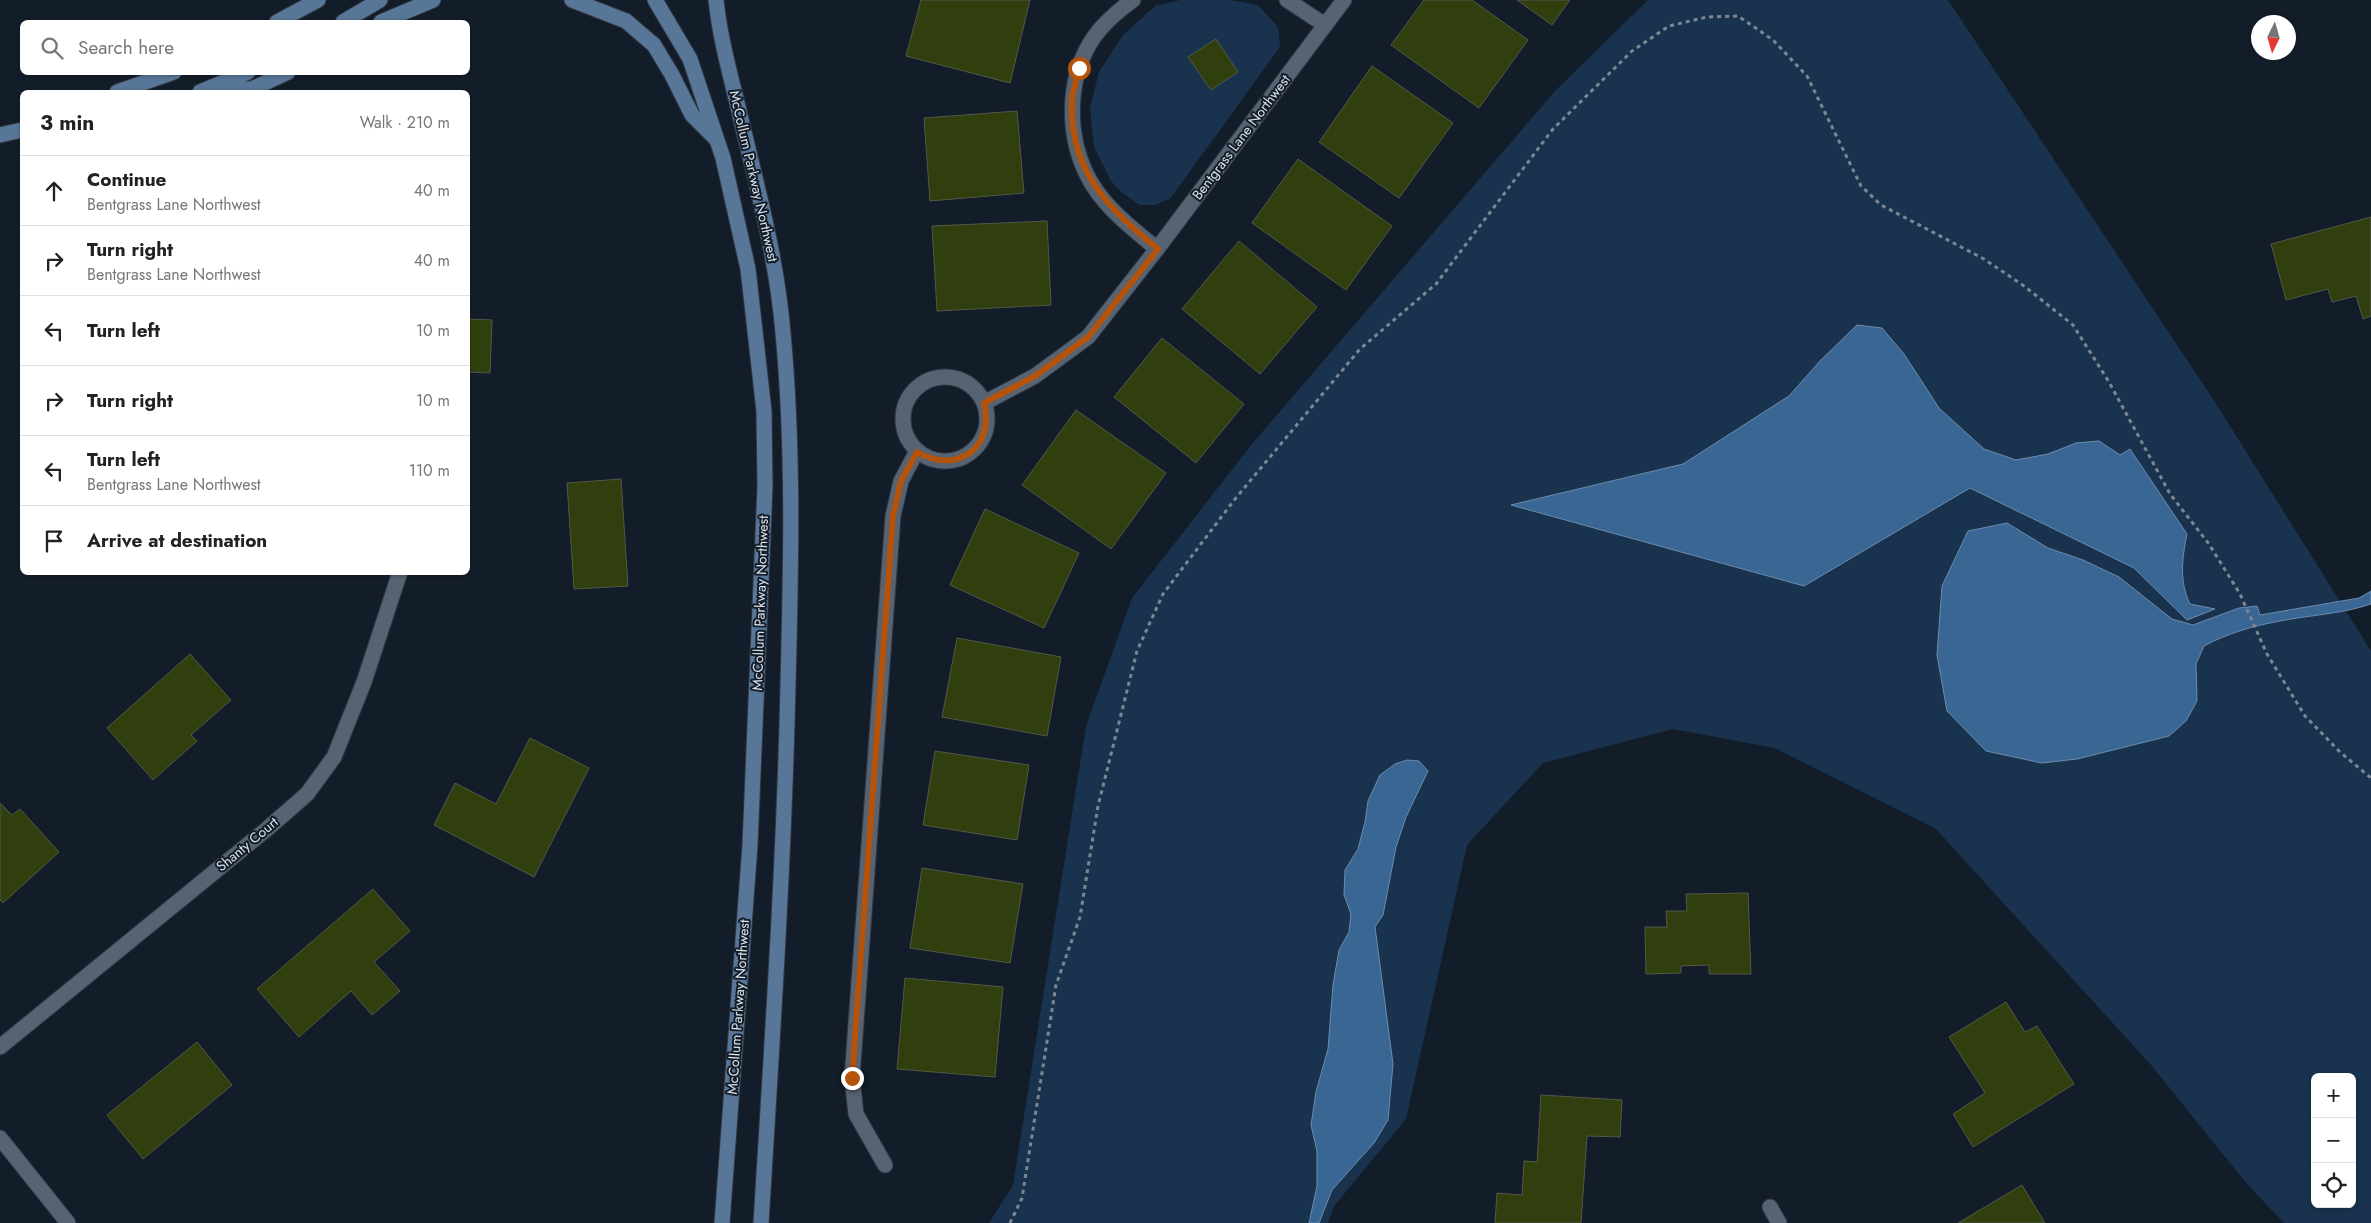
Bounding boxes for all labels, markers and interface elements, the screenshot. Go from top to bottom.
north arrow [2251,15,2296,60]
search box [20,20,470,75]
icon: search [38,34,66,62]
text: Search here [78,34,174,61]
route start [1068,57,1091,80]
street label: Bentgrass Lane Northwest [1187,70,1295,204]
street label: McCollum Parkway Northwest [725,88,784,264]
text: 3 min [40,108,94,138]
text: Walk · 210 m [360,111,450,134]
text: Continue [87,166,166,193]
icon: ahead [40,177,68,205]
text: 40 m [414,179,450,202]
text: Bentgrass Lane Northwest [87,193,261,216]
text: Turn right [87,236,173,263]
icon: right [40,247,68,275]
text: 40 m [414,249,450,272]
text: Bentgrass Lane Northwest [87,263,261,286]
icon: left [40,317,68,345]
text: Turn left [87,317,160,344]
text: 10 m [416,319,450,342]
icon: right [40,387,68,415]
text: Turn right [87,387,173,414]
text: 10 m [416,389,450,412]
text: Turn left [87,446,160,473]
icon: left [40,457,68,485]
text: 110 m [409,459,450,482]
text: Bentgrass Lane Northwest [87,473,261,496]
street label: McCollum Parkway Northwest [747,514,773,691]
icon: arrive [40,527,68,555]
text: Arrive at destination [87,527,267,554]
street label: Shanty Court [212,812,283,876]
street label: McCollum Parkway Northwest [722,918,754,1095]
route end [841,1067,864,1090]
map controls [2311,1073,2356,1208]
button: + [2311,1073,2356,1118]
button: − [2311,1118,2356,1163]
button: locate [2311,1163,2356,1208]

